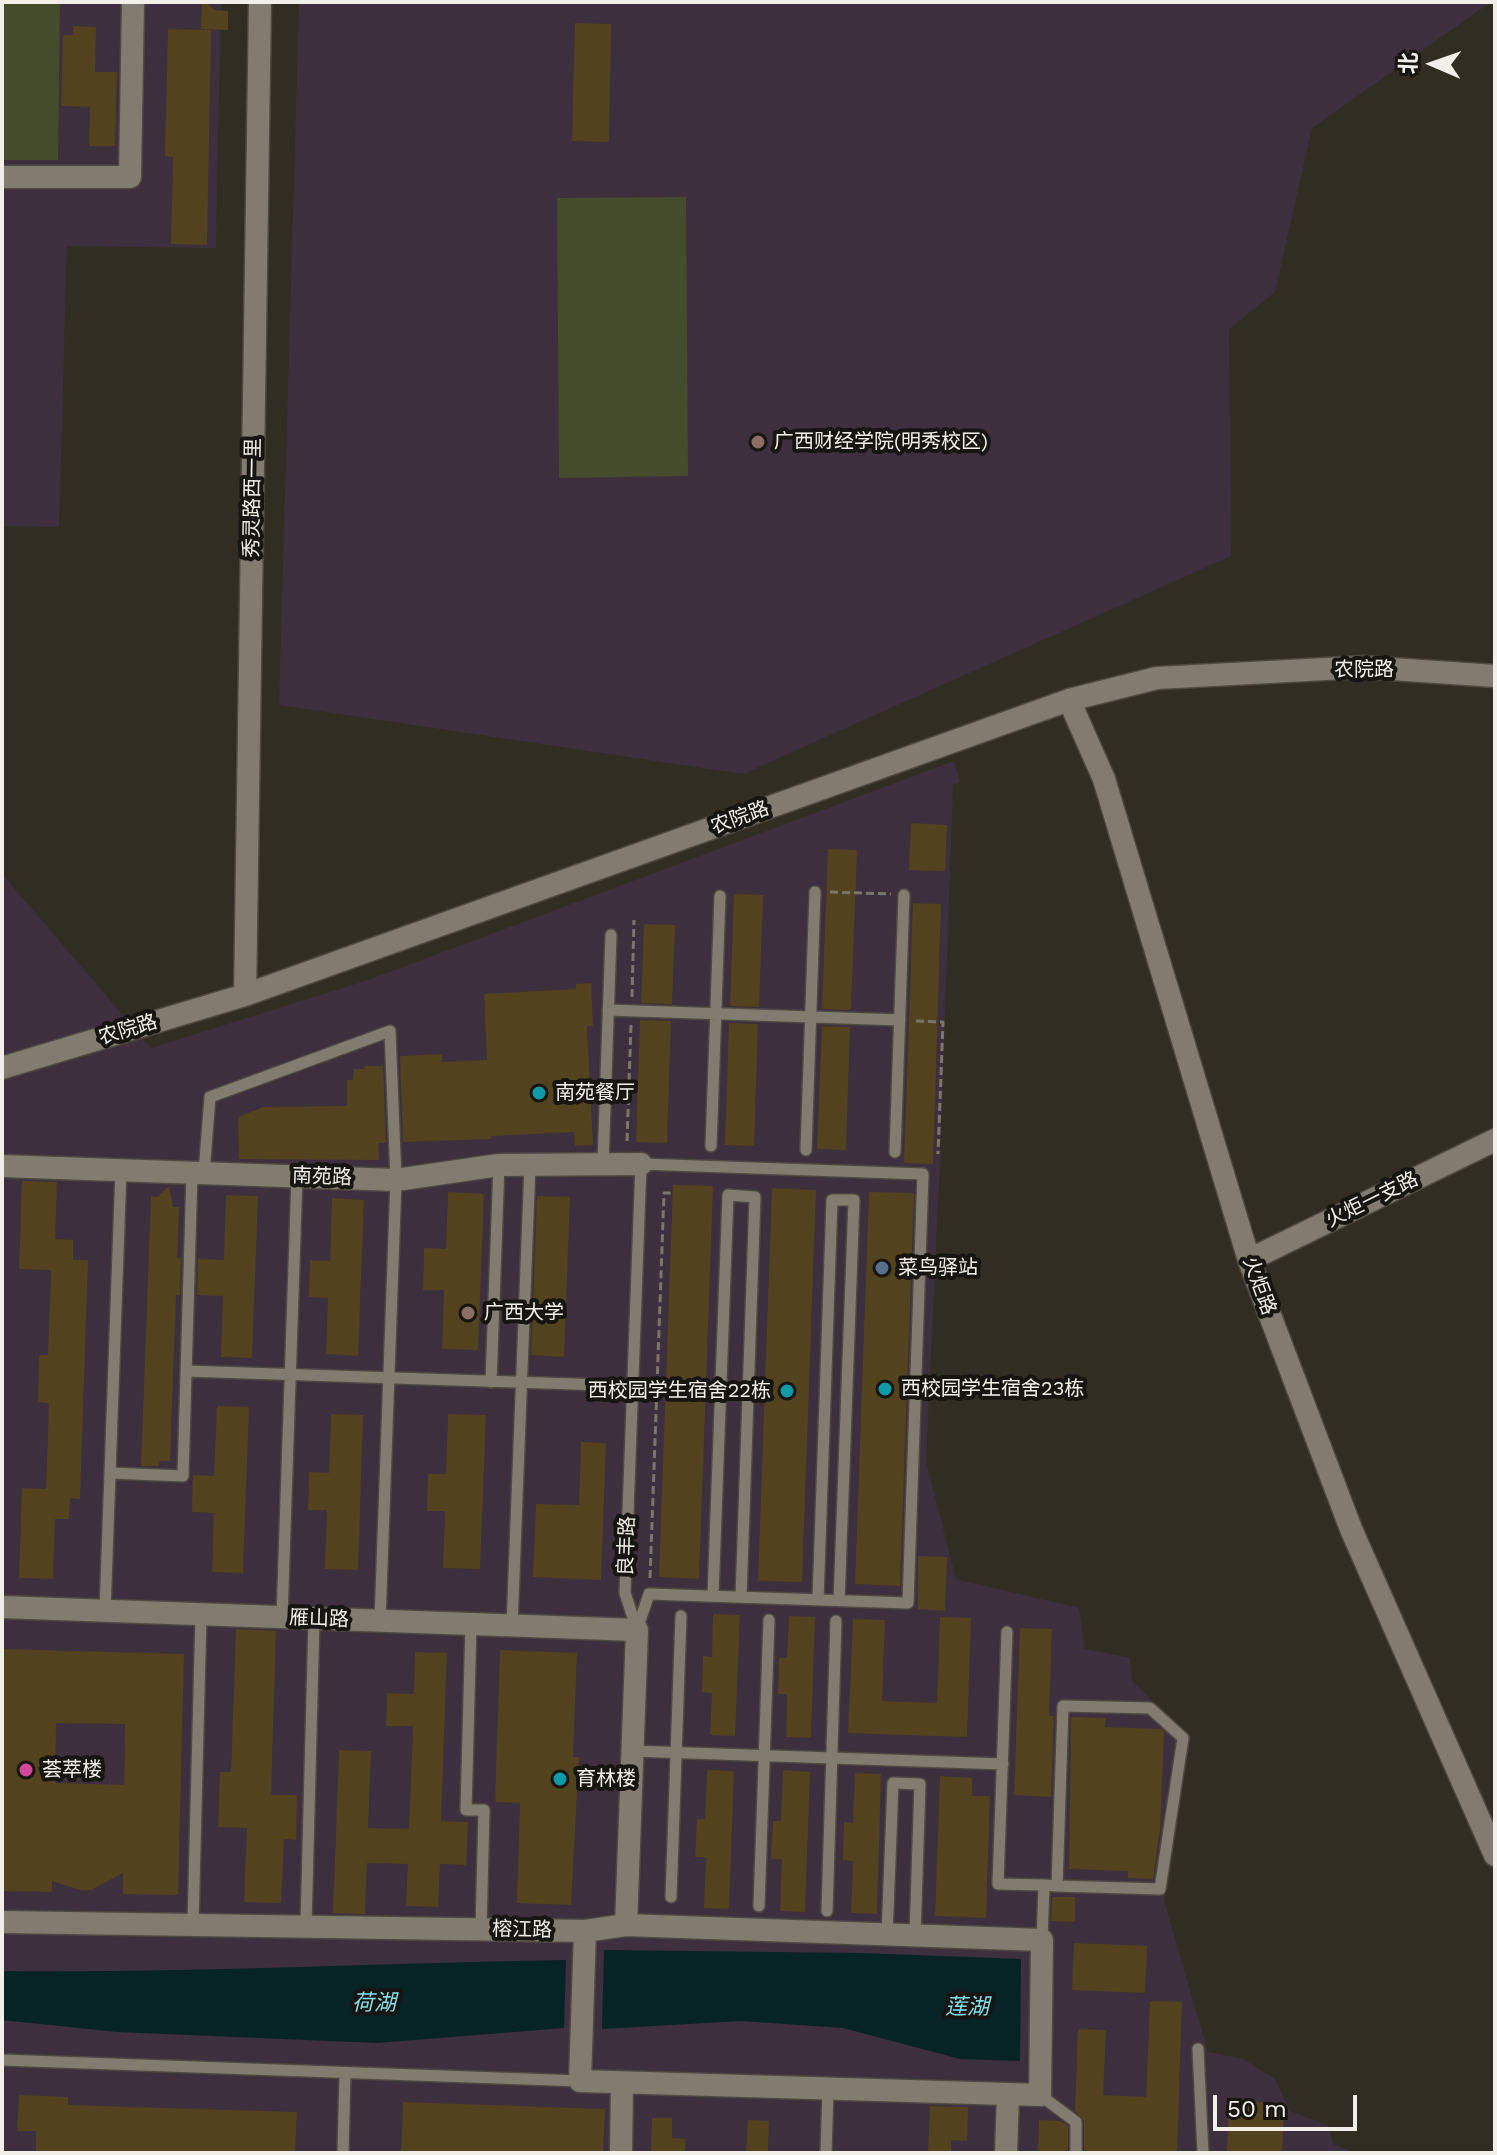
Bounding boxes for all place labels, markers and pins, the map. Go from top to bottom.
place label: 广西财经学院(明秀校区) [774,430,988,454]
marker: 广西财经学院(明秀校区) [749,433,767,451]
place label: 南苑餐厅 [555,1081,635,1105]
marker: 南苑餐厅 [530,1084,548,1102]
place label: 菜鸟驿站 [898,1256,978,1280]
marker: 菜鸟驿站 [873,1259,891,1277]
place label: 广西大学 [484,1301,564,1325]
marker: 广西大学 [459,1304,477,1322]
place label: 西校园学生宿舍23栋 [901,1377,1084,1401]
place label: 西校园学生宿舍22栋 [588,1379,771,1403]
marker: 西校园学生宿舍23栋 [876,1380,894,1398]
marker: 西校园学生宿舍22栋 [778,1382,796,1400]
place label: 荟萃楼 [42,1758,102,1782]
marker: 荟萃楼 [17,1761,35,1779]
place label: 育林楼 [576,1767,636,1791]
marker: 育林楼 [551,1770,569,1788]

